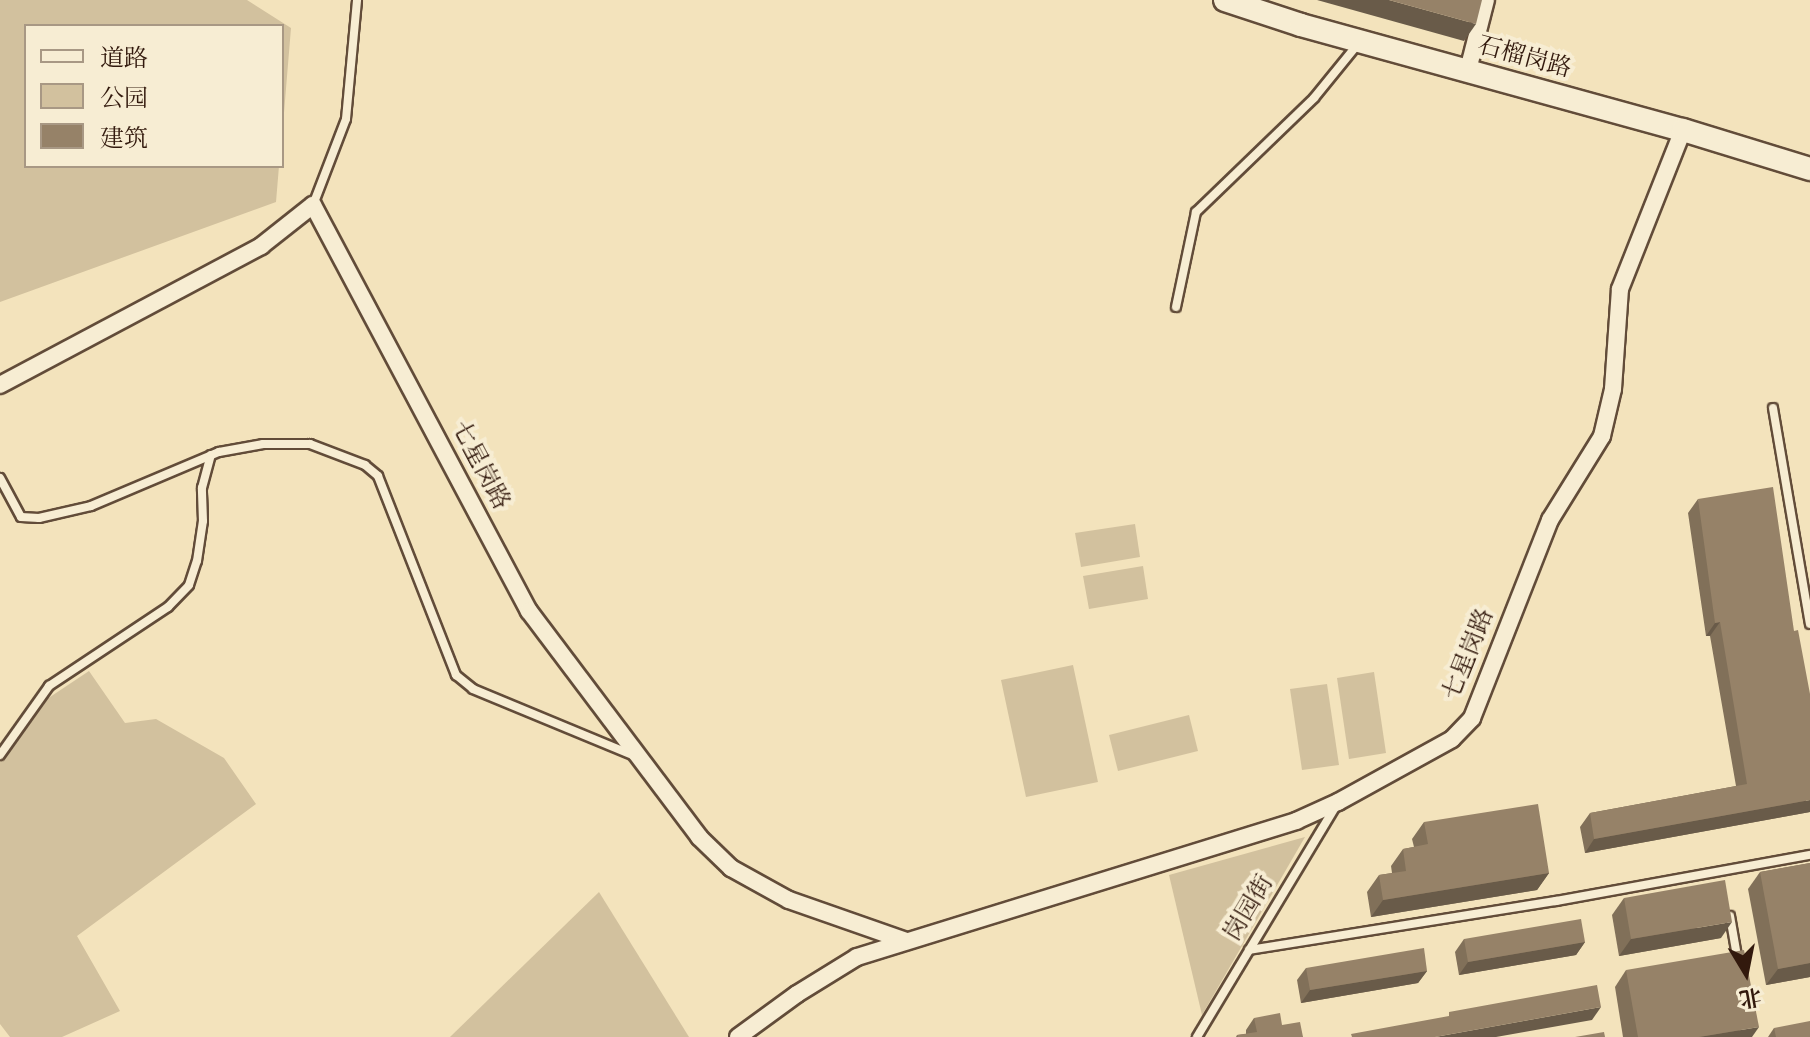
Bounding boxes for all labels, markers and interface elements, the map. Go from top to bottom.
legend [24,24,284,168]
street label: 石榴岗路 [1474,33,1574,85]
text: 道路 [100,48,148,72]
text: 公园 [100,88,148,112]
text: 建筑 [100,128,148,152]
street label: 七星岗路 [444,417,514,515]
street label: 七星岗路 [1439,605,1501,705]
street label: 岗园街 [1219,871,1281,947]
north arrow [1706,933,1786,1013]
text: 北 [1737,984,1763,1009]

